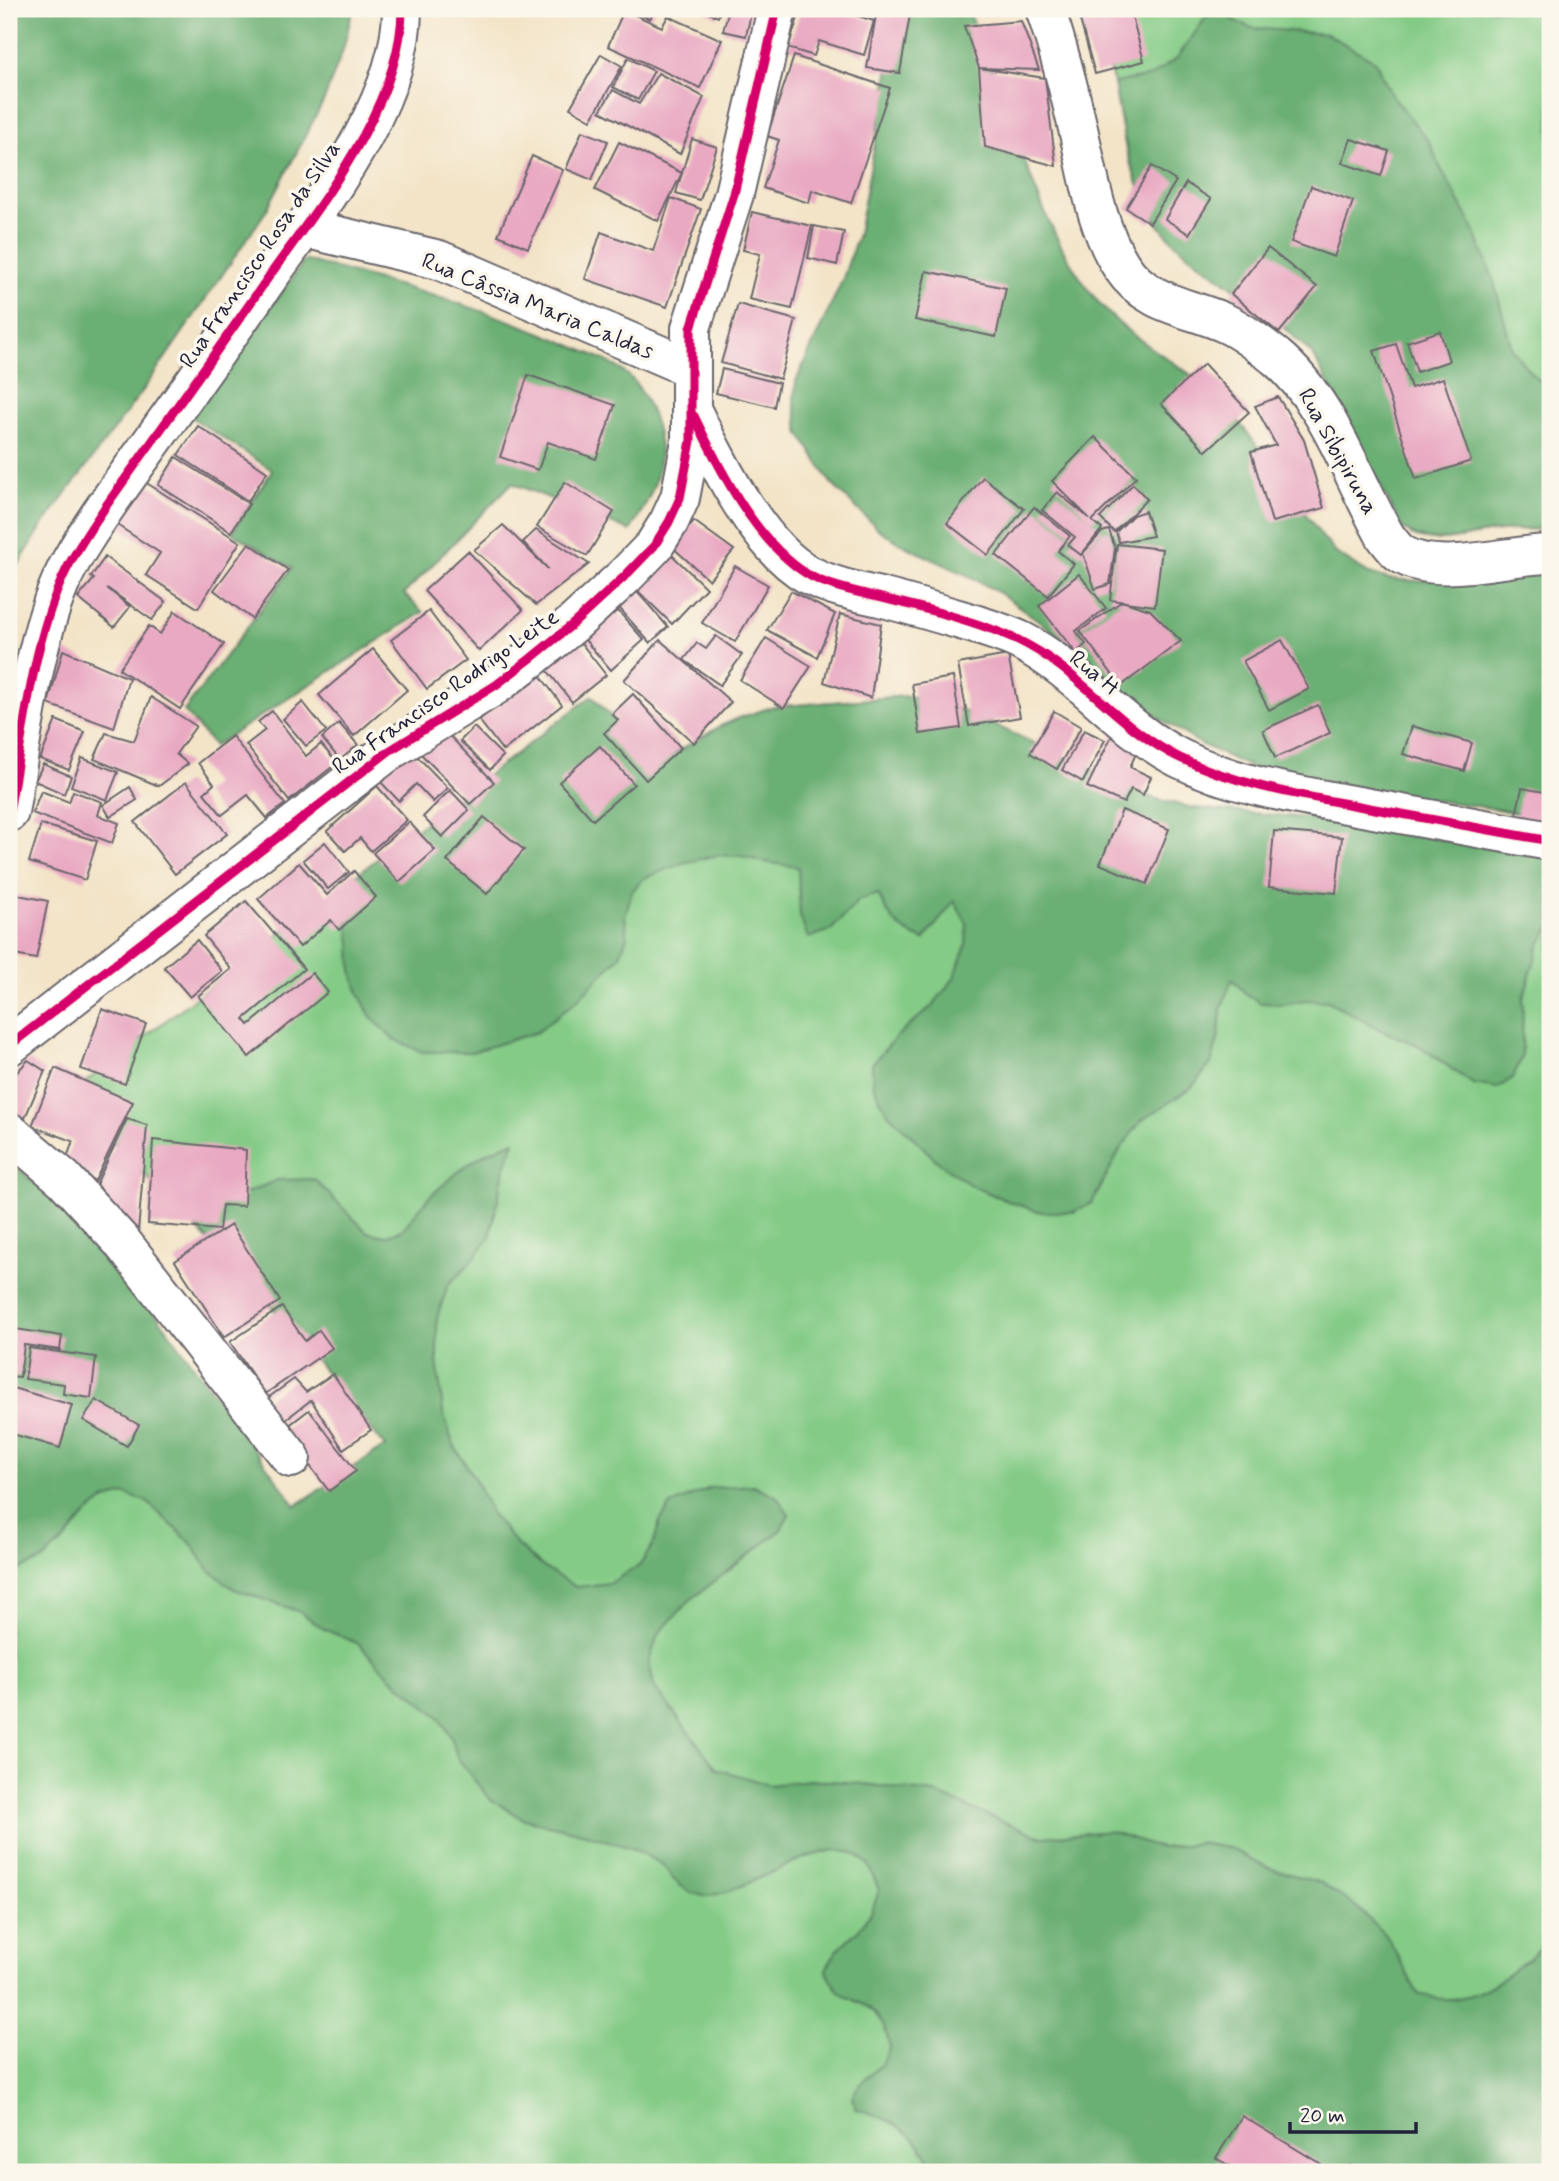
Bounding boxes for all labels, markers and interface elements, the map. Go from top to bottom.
street label: Rua Francisco Rosa da Silva [173,136,348,375]
street label: Rua Câssia Maria Caldas [417,247,658,367]
street label: Rua Sibipiruna [1290,383,1384,521]
street label: Rua Francisco Rodrigo Leite [327,603,565,782]
street label: Rua H [1062,644,1125,703]
scale bar [1290,2090,1416,2134]
text: 20 m [1300,2102,1345,2130]

